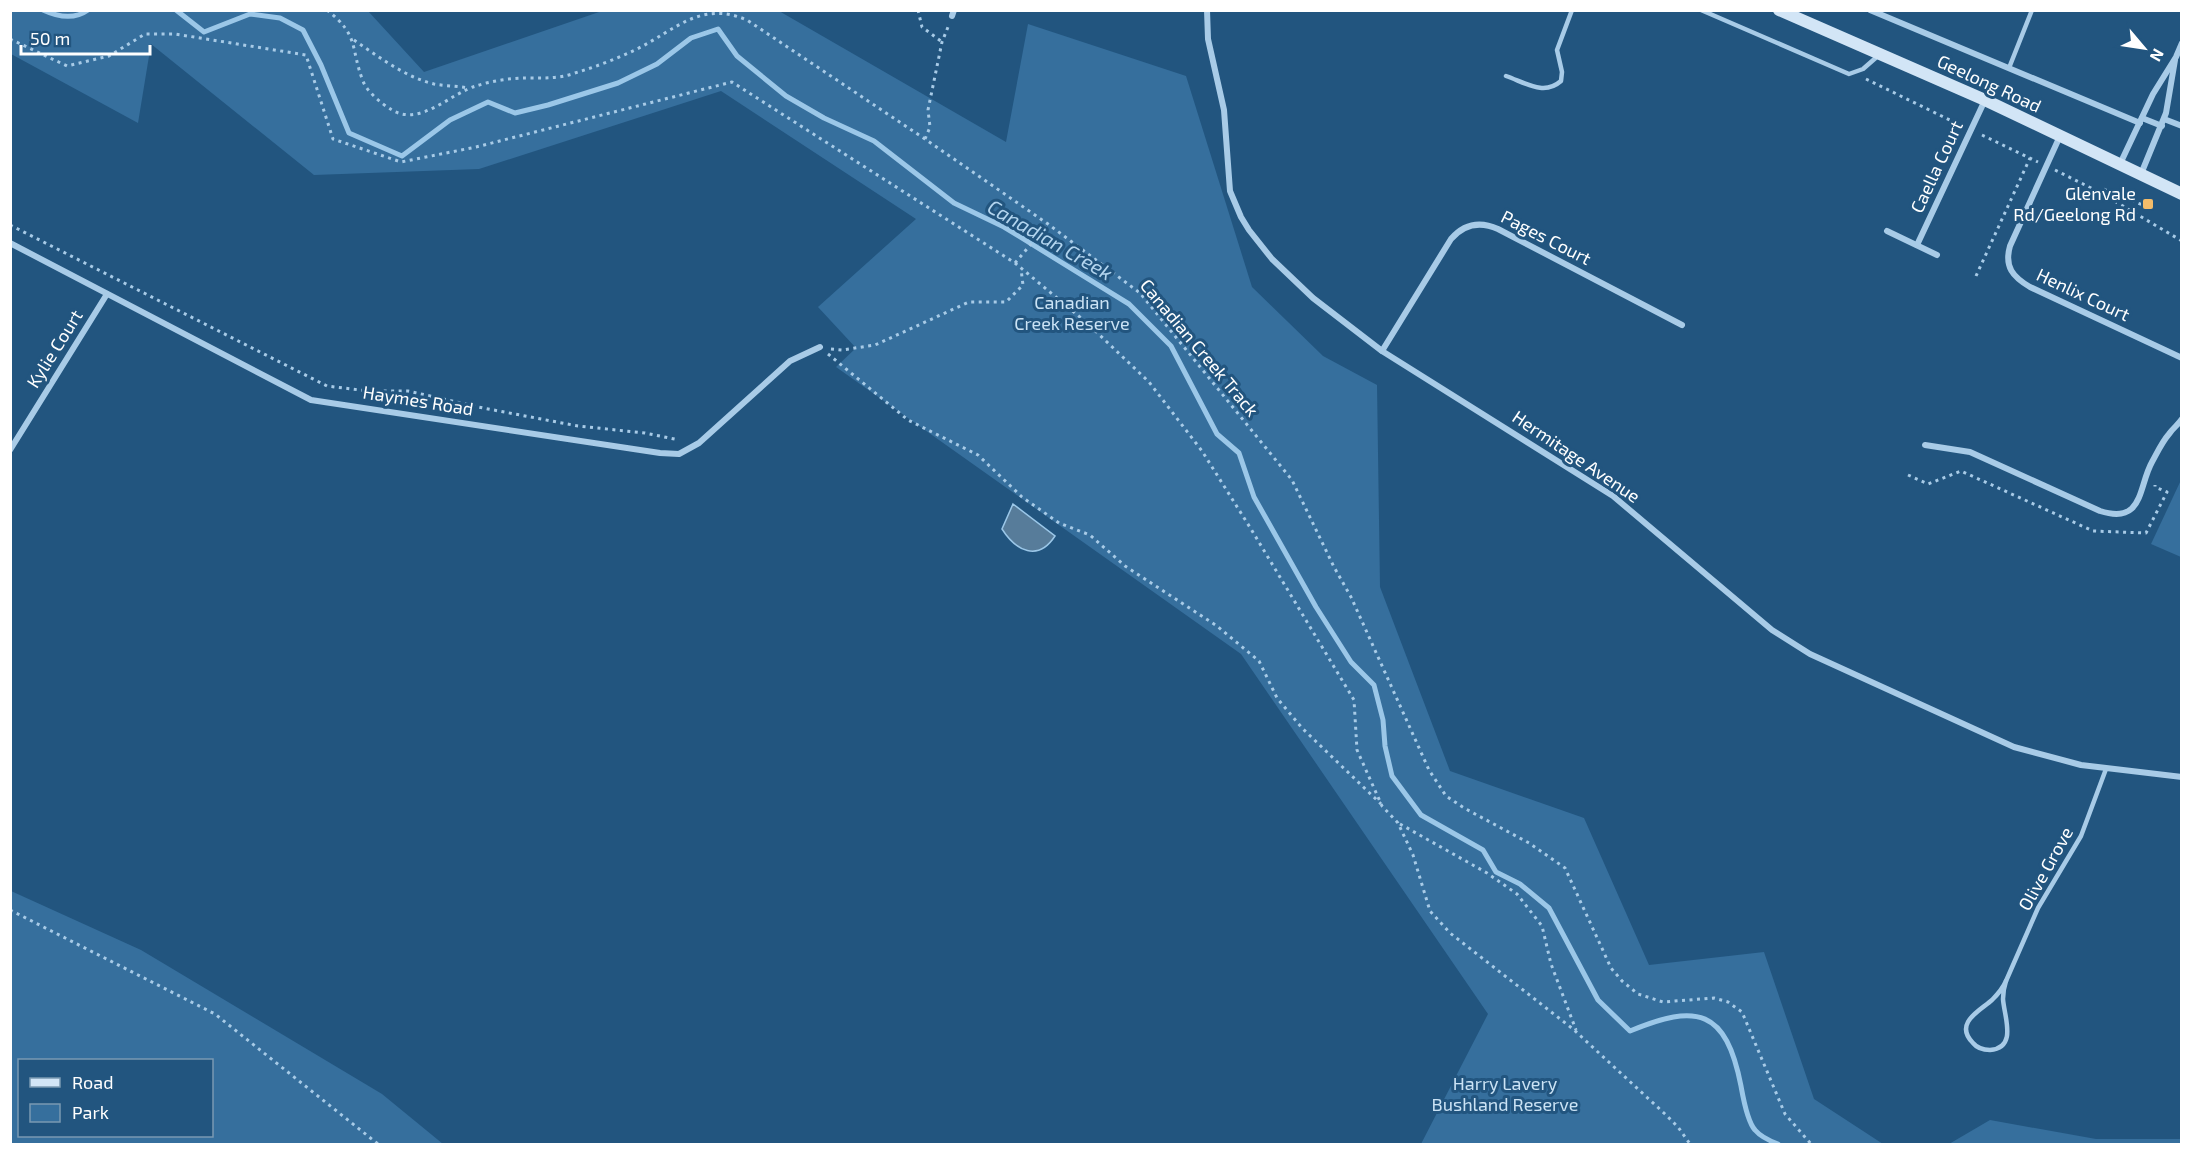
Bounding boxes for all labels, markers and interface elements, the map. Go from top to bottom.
scale bar [21,18,150,56]
north arrow [2114,18,2174,78]
text: 50 m [30,27,70,49]
text: N [2146,46,2169,65]
street label: Geelong Road [1934,49,2045,117]
street label: Caella Court [1905,117,1967,216]
place label: Glenvale Rd/Geelong Rd [2013,182,2136,225]
water label: Canadian Creek [984,194,1117,285]
marker: Glenvale Rd/Geelong Rd [2141,197,2155,211]
street label: Pages Court [1498,205,1595,269]
street label: Henlix Court [2033,263,2134,325]
street label: Canadian Creek Track [1136,274,1264,421]
park label: Canadian Creek Reserve [1014,291,1130,334]
street label: Kylie Court [22,305,87,392]
street label: Haymes Road [361,380,475,420]
street label: Hermitage Avenue [1508,405,1645,507]
street label: Olive Grove [2013,823,2077,914]
legend [18,1059,213,1137]
text: Road [72,1071,113,1093]
park label: Harry Lavery Bushland Reserve [1432,1072,1578,1115]
text: Park [72,1101,109,1123]

